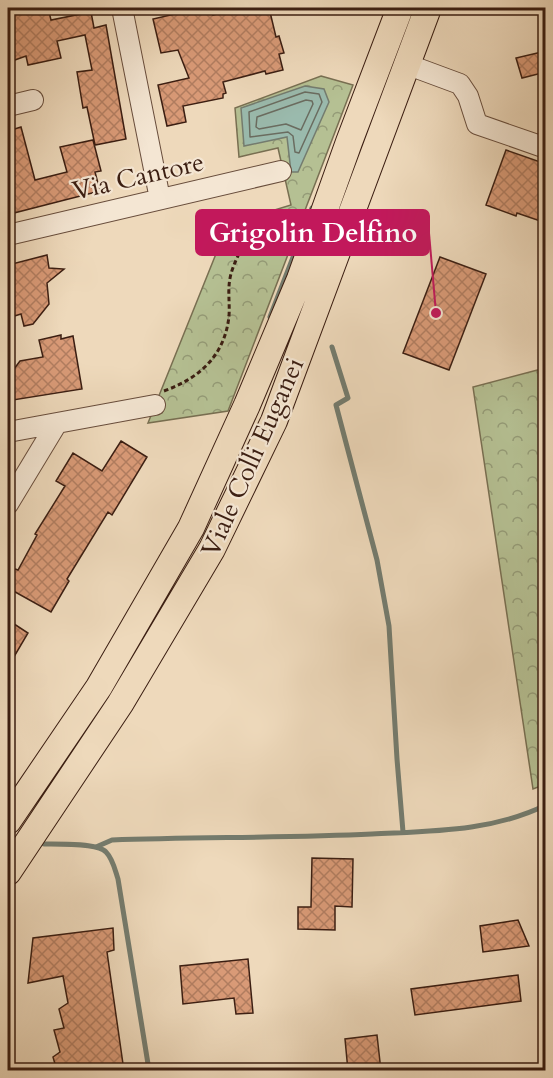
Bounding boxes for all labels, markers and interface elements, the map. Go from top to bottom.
street label: Via Cantore [69,144,207,209]
callout: Grigolin Delfino [196,210,429,255]
text: Grigolin Delfino [209,215,417,252]
street label: Viale Colli Euganei [193,352,312,562]

